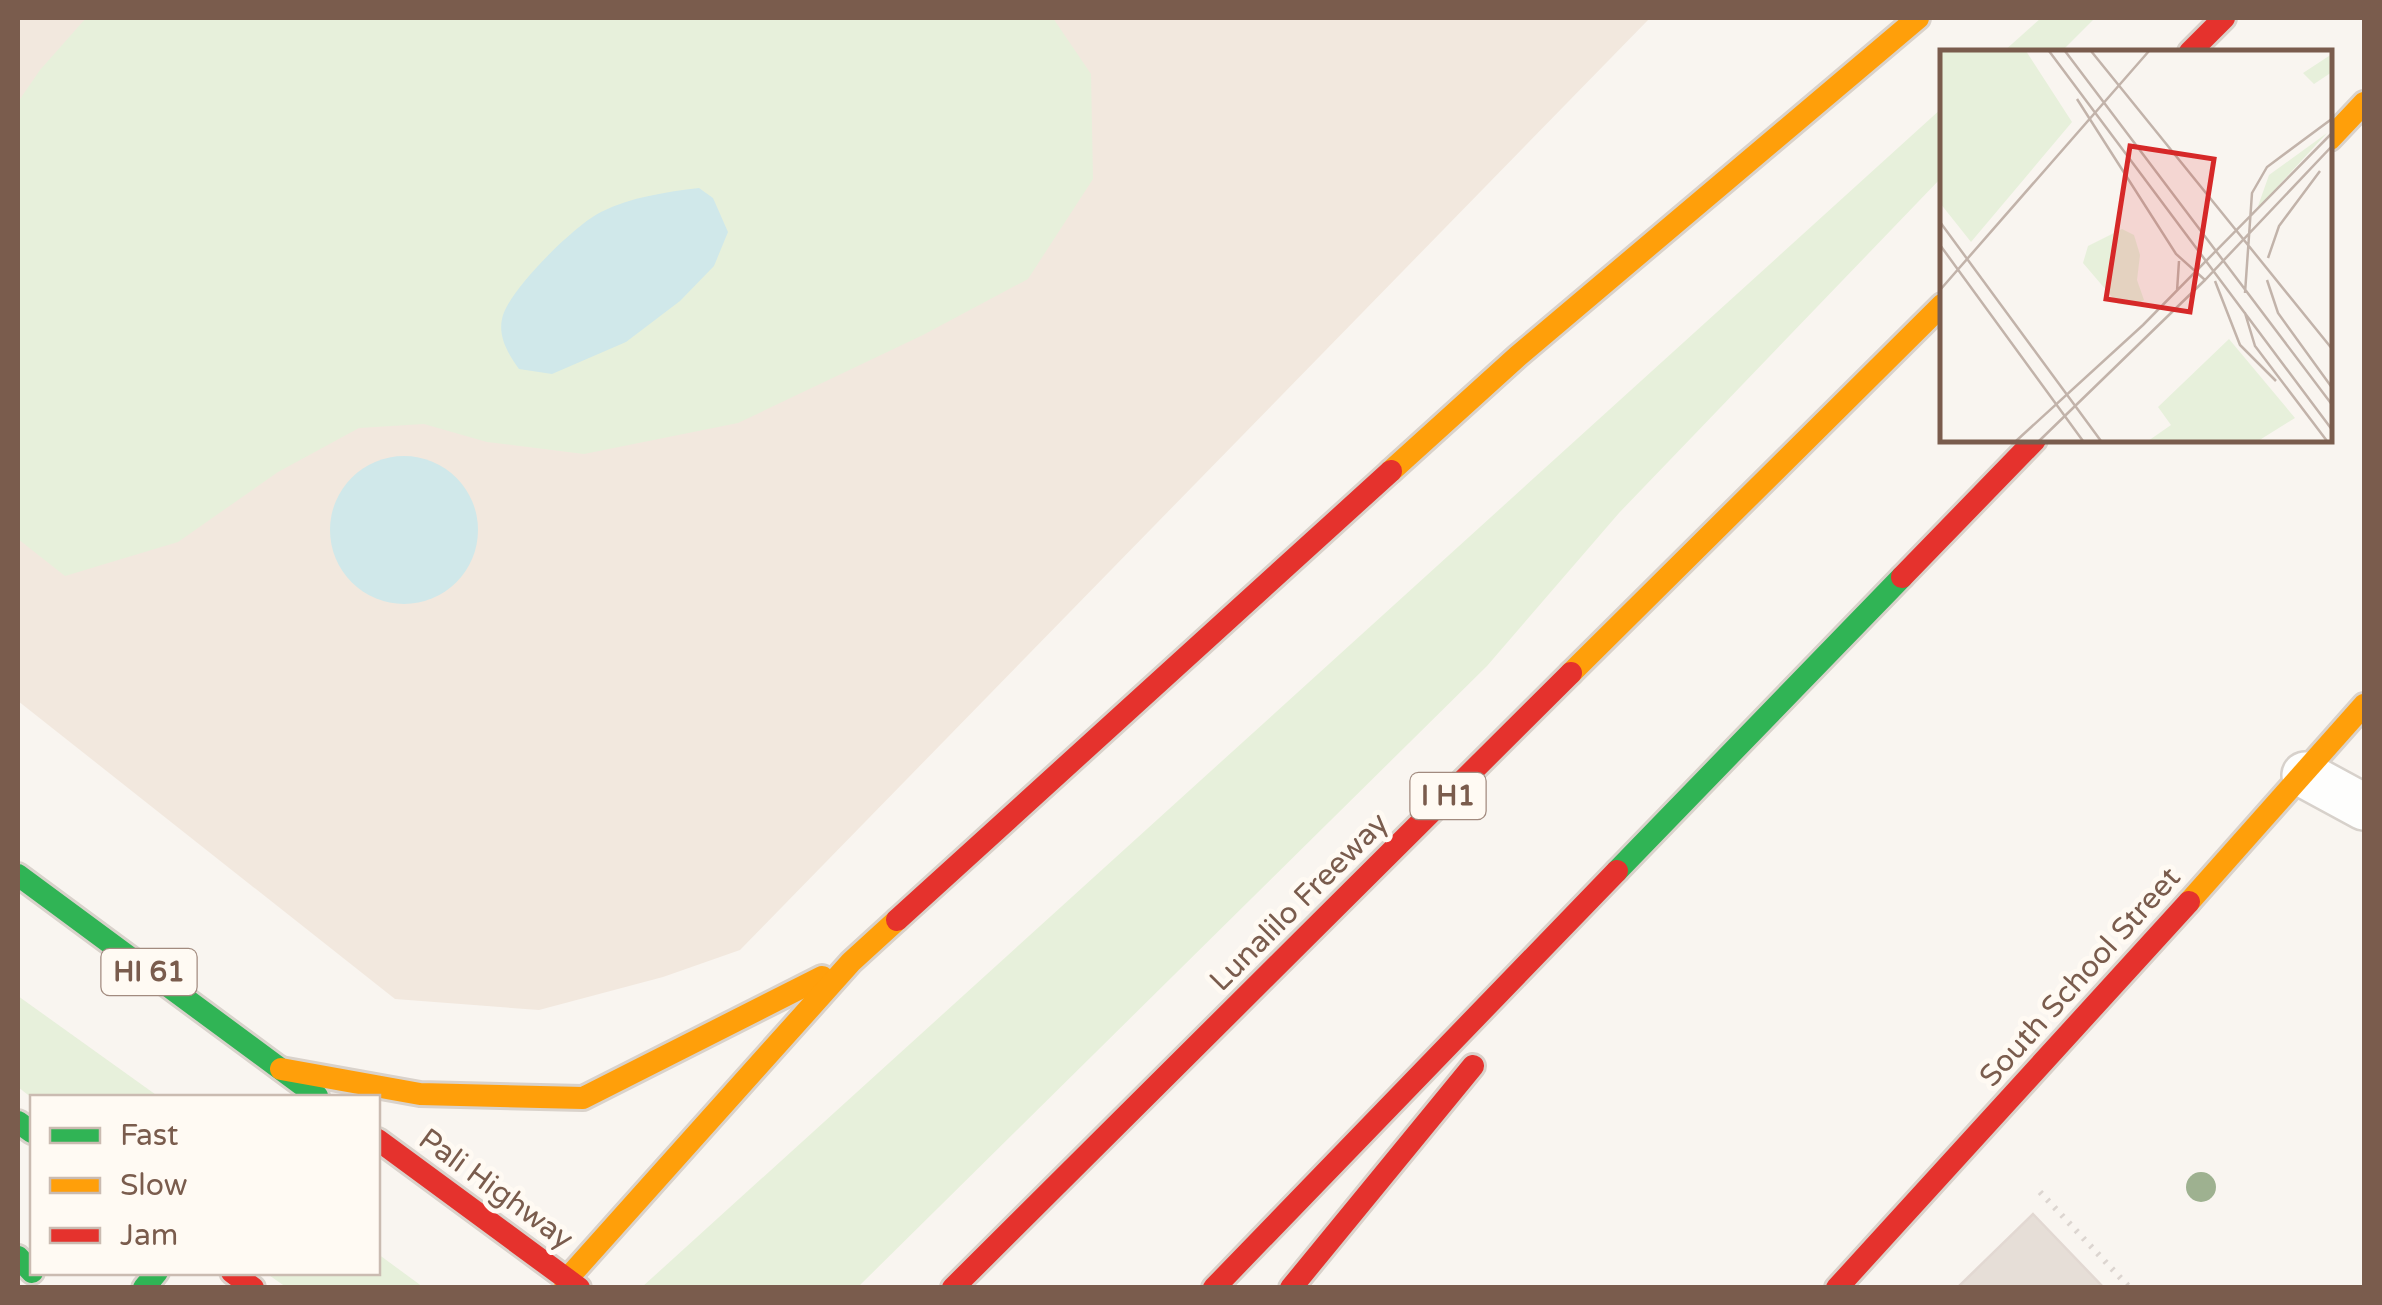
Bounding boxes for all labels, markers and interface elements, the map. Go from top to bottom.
inset map [1940,50,2332,442]
road number: I H1 [1410,773,1486,819]
street label: Lunalilo Freeway [1202,805,1396,999]
street label: South School Street [1972,860,2188,1094]
road number: HI 61 [102,949,196,995]
legend [30,1095,380,1275]
text: Fast [120,1117,179,1154]
street label: Pali Highway [411,1121,581,1257]
text: Slow [120,1167,188,1204]
text: Jam [120,1217,178,1254]

